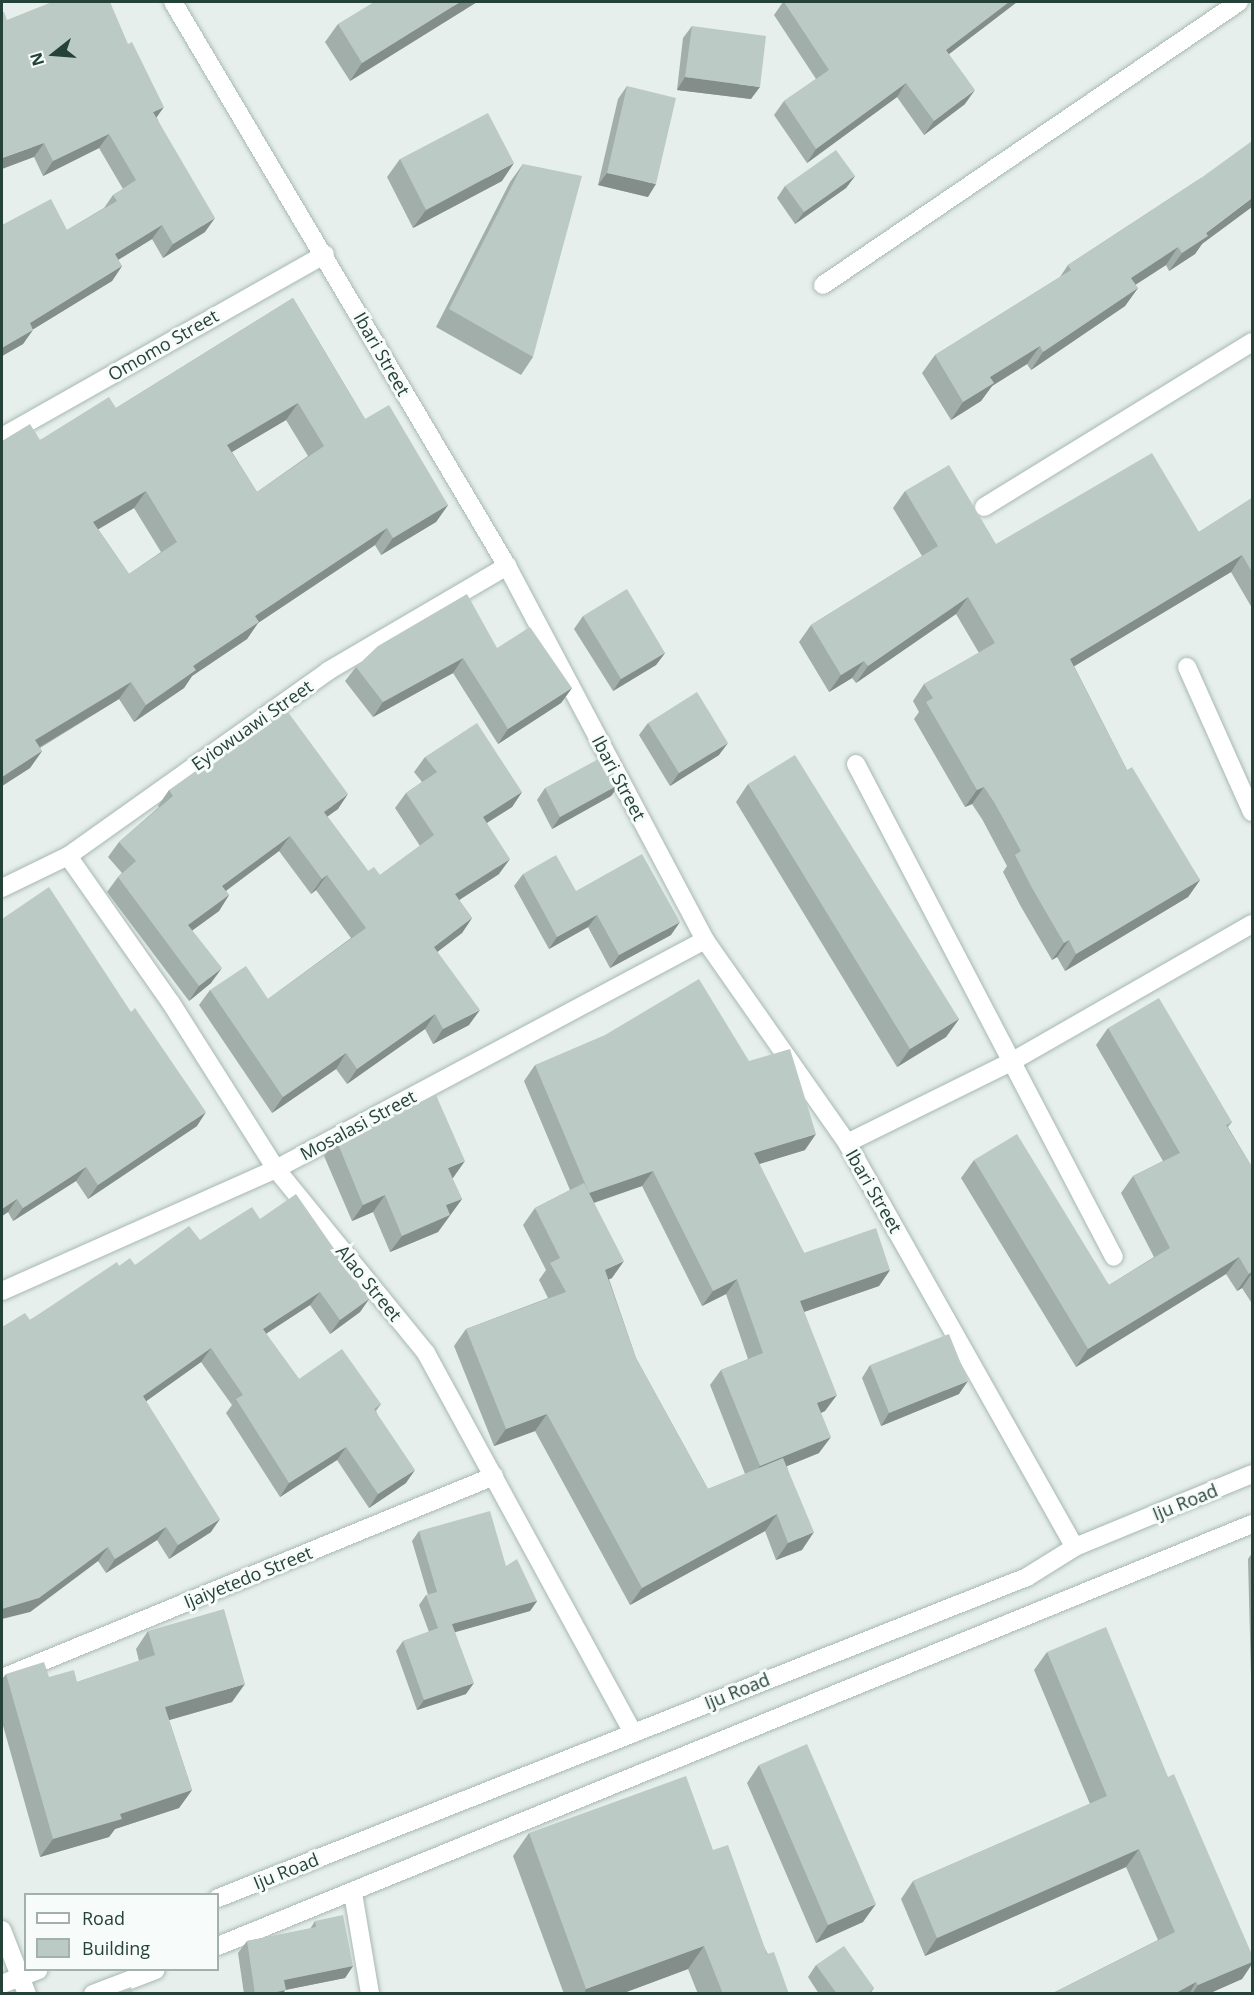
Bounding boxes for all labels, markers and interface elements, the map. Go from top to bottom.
north arrow [24,24,84,84]
text: N [24,50,49,69]
street label: Omomo Street [104,305,222,385]
street label: Ibari Street [349,308,415,400]
street label: Eyiowuawi Street [187,675,317,775]
street label: Ibari Street [588,732,650,824]
street label: Mosalasi Street [296,1085,420,1165]
street label: Ibari Street [841,1145,907,1237]
street label: Alao Street [332,1241,406,1325]
street label: Iju Road [1149,1479,1221,1525]
street label: Ijaiyetedo Street [181,1541,315,1613]
street label: Iju Road [701,1668,773,1714]
street label: Iju Road [250,1848,322,1894]
legend [24,1893,219,1971]
text: Road [82,1906,125,1930]
text: Building [82,1936,150,1960]

